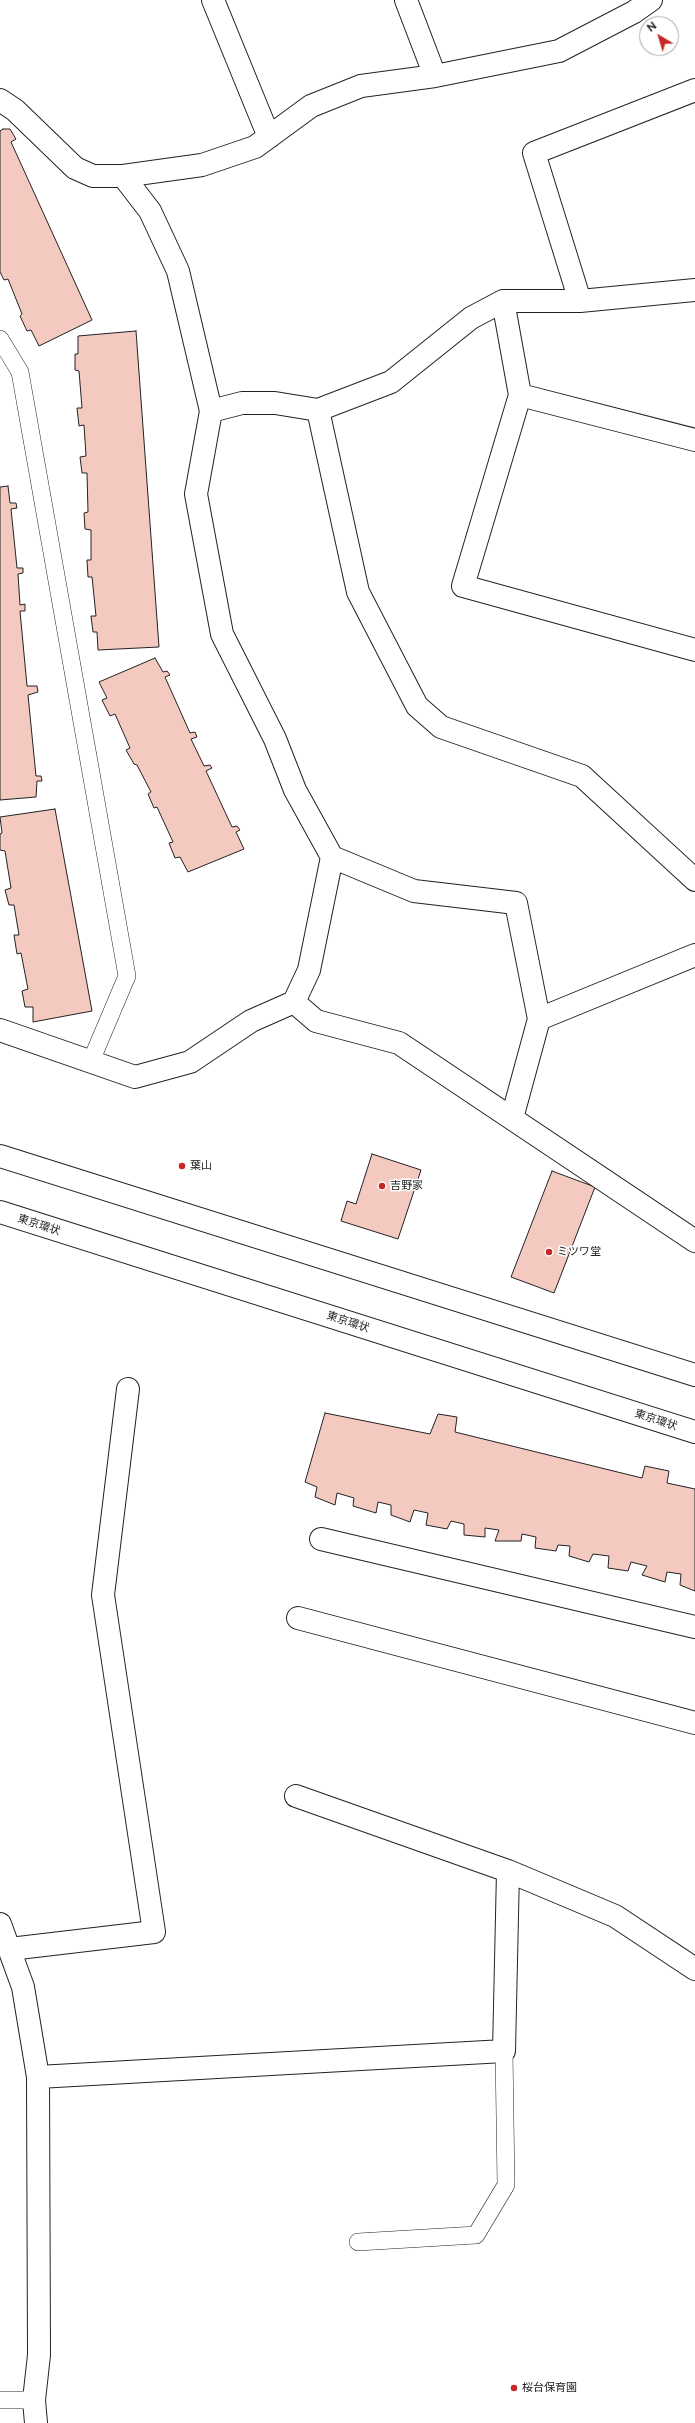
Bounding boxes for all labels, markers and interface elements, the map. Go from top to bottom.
north arrow [639,16,679,56]
text: N [645,19,659,35]
place label: 葉山 [190,1159,212,1173]
marker: 葉山 [177,1161,187,1171]
place label: 吉野家 [390,1179,423,1193]
marker: 吉野家 [377,1181,387,1191]
street label: 東京環状 [16,1212,62,1238]
place label: ミツワ堂 [557,1245,601,1259]
marker: ミツワ堂 [544,1247,554,1257]
street label: 東京環状 [325,1309,371,1335]
street label: 東京環状 [633,1407,679,1433]
place label: 桜台保育園 [522,2381,577,2395]
marker: 桜台保育園 [509,2383,519,2393]

